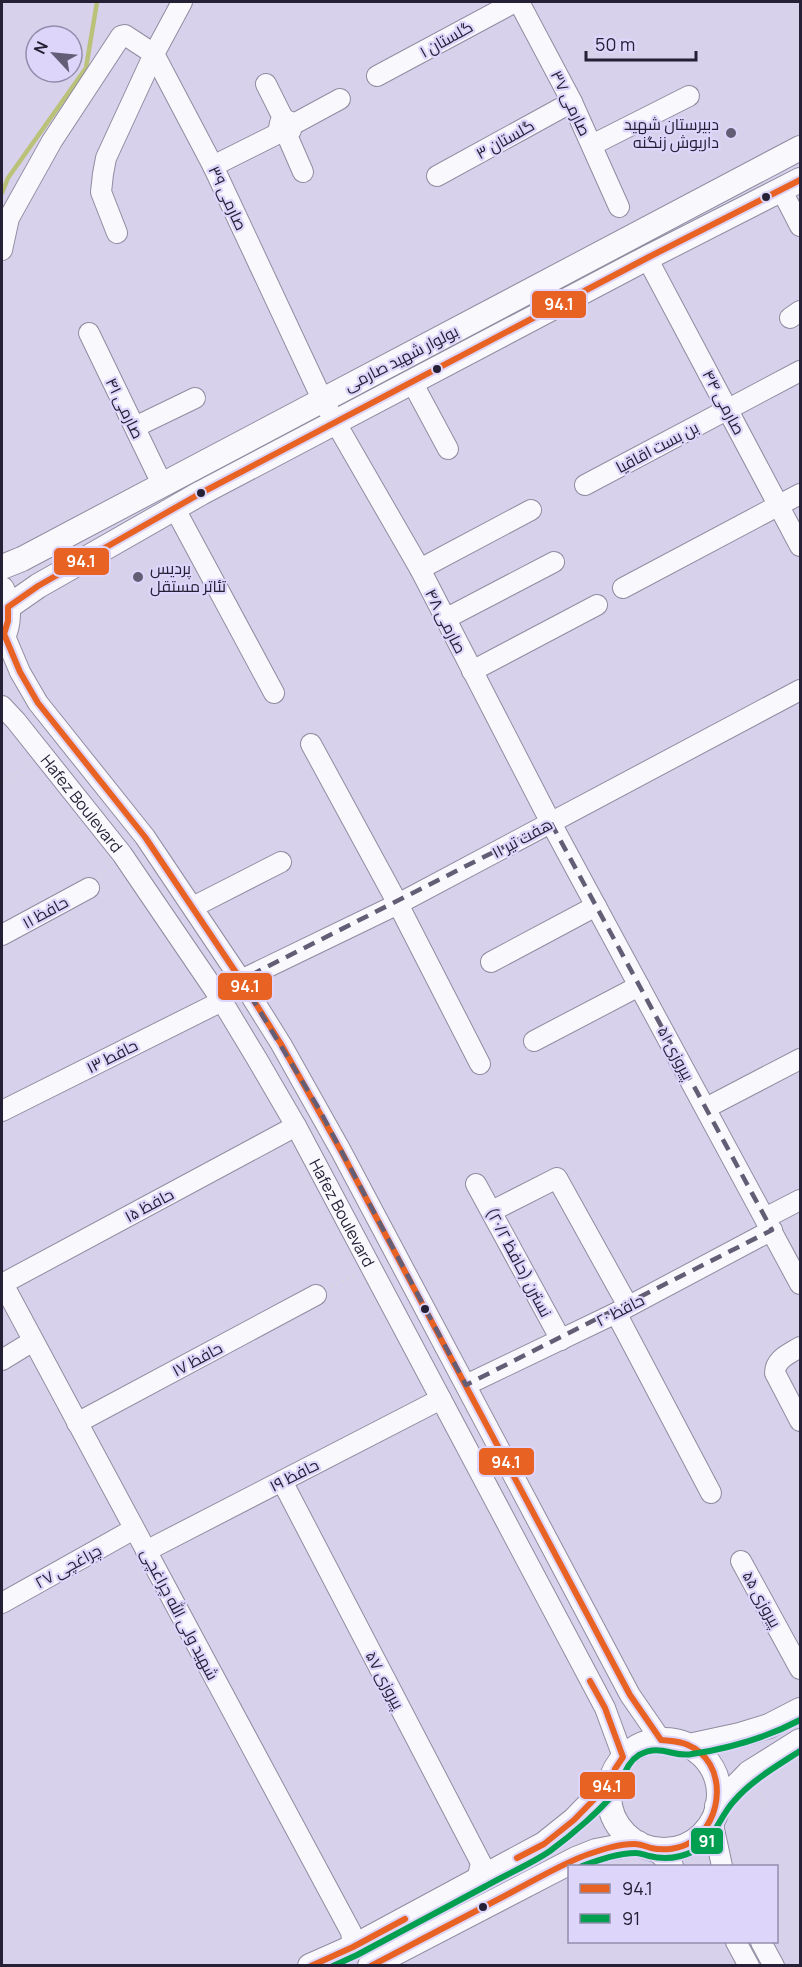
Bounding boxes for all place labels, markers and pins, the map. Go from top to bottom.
place label: دبیرستان شهید داریوش زنگنه [624,113,719,153]
marker: دبیرستان شهید داریوش زنگنه [724,126,738,140]
unlabelled marker [760,191,772,203]
unlabelled marker [431,363,443,375]
unlabelled marker [195,487,207,499]
place label: پردیس تئاتر مستقل [150,557,227,597]
marker: پردیس تئاتر مستقل [131,570,145,584]
unlabelled marker [419,1303,431,1315]
unlabelled marker [477,1901,489,1913]

